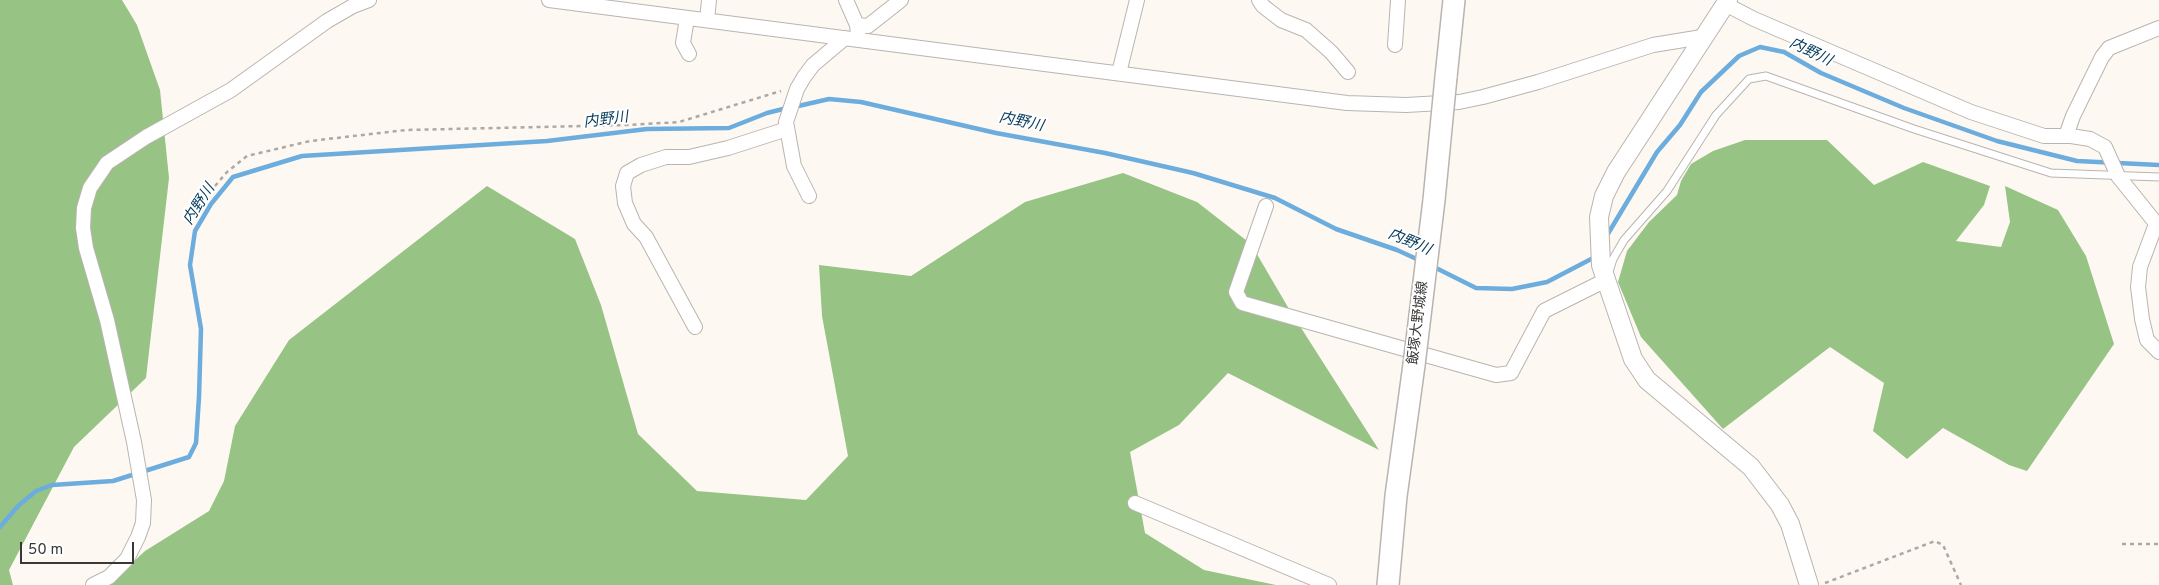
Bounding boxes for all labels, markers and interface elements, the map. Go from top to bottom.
water label: 内野川 [1786,35,1834,71]
water label: 内野川 [583,109,629,133]
water label: 内野川 [997,110,1045,136]
water label: 内野川 [180,181,220,229]
water label: 内野川 [1385,226,1433,260]
street label: 飯塚大野城線 [1406,280,1432,366]
scale bar [22,532,136,564]
text: 50 m [28,541,63,560]

